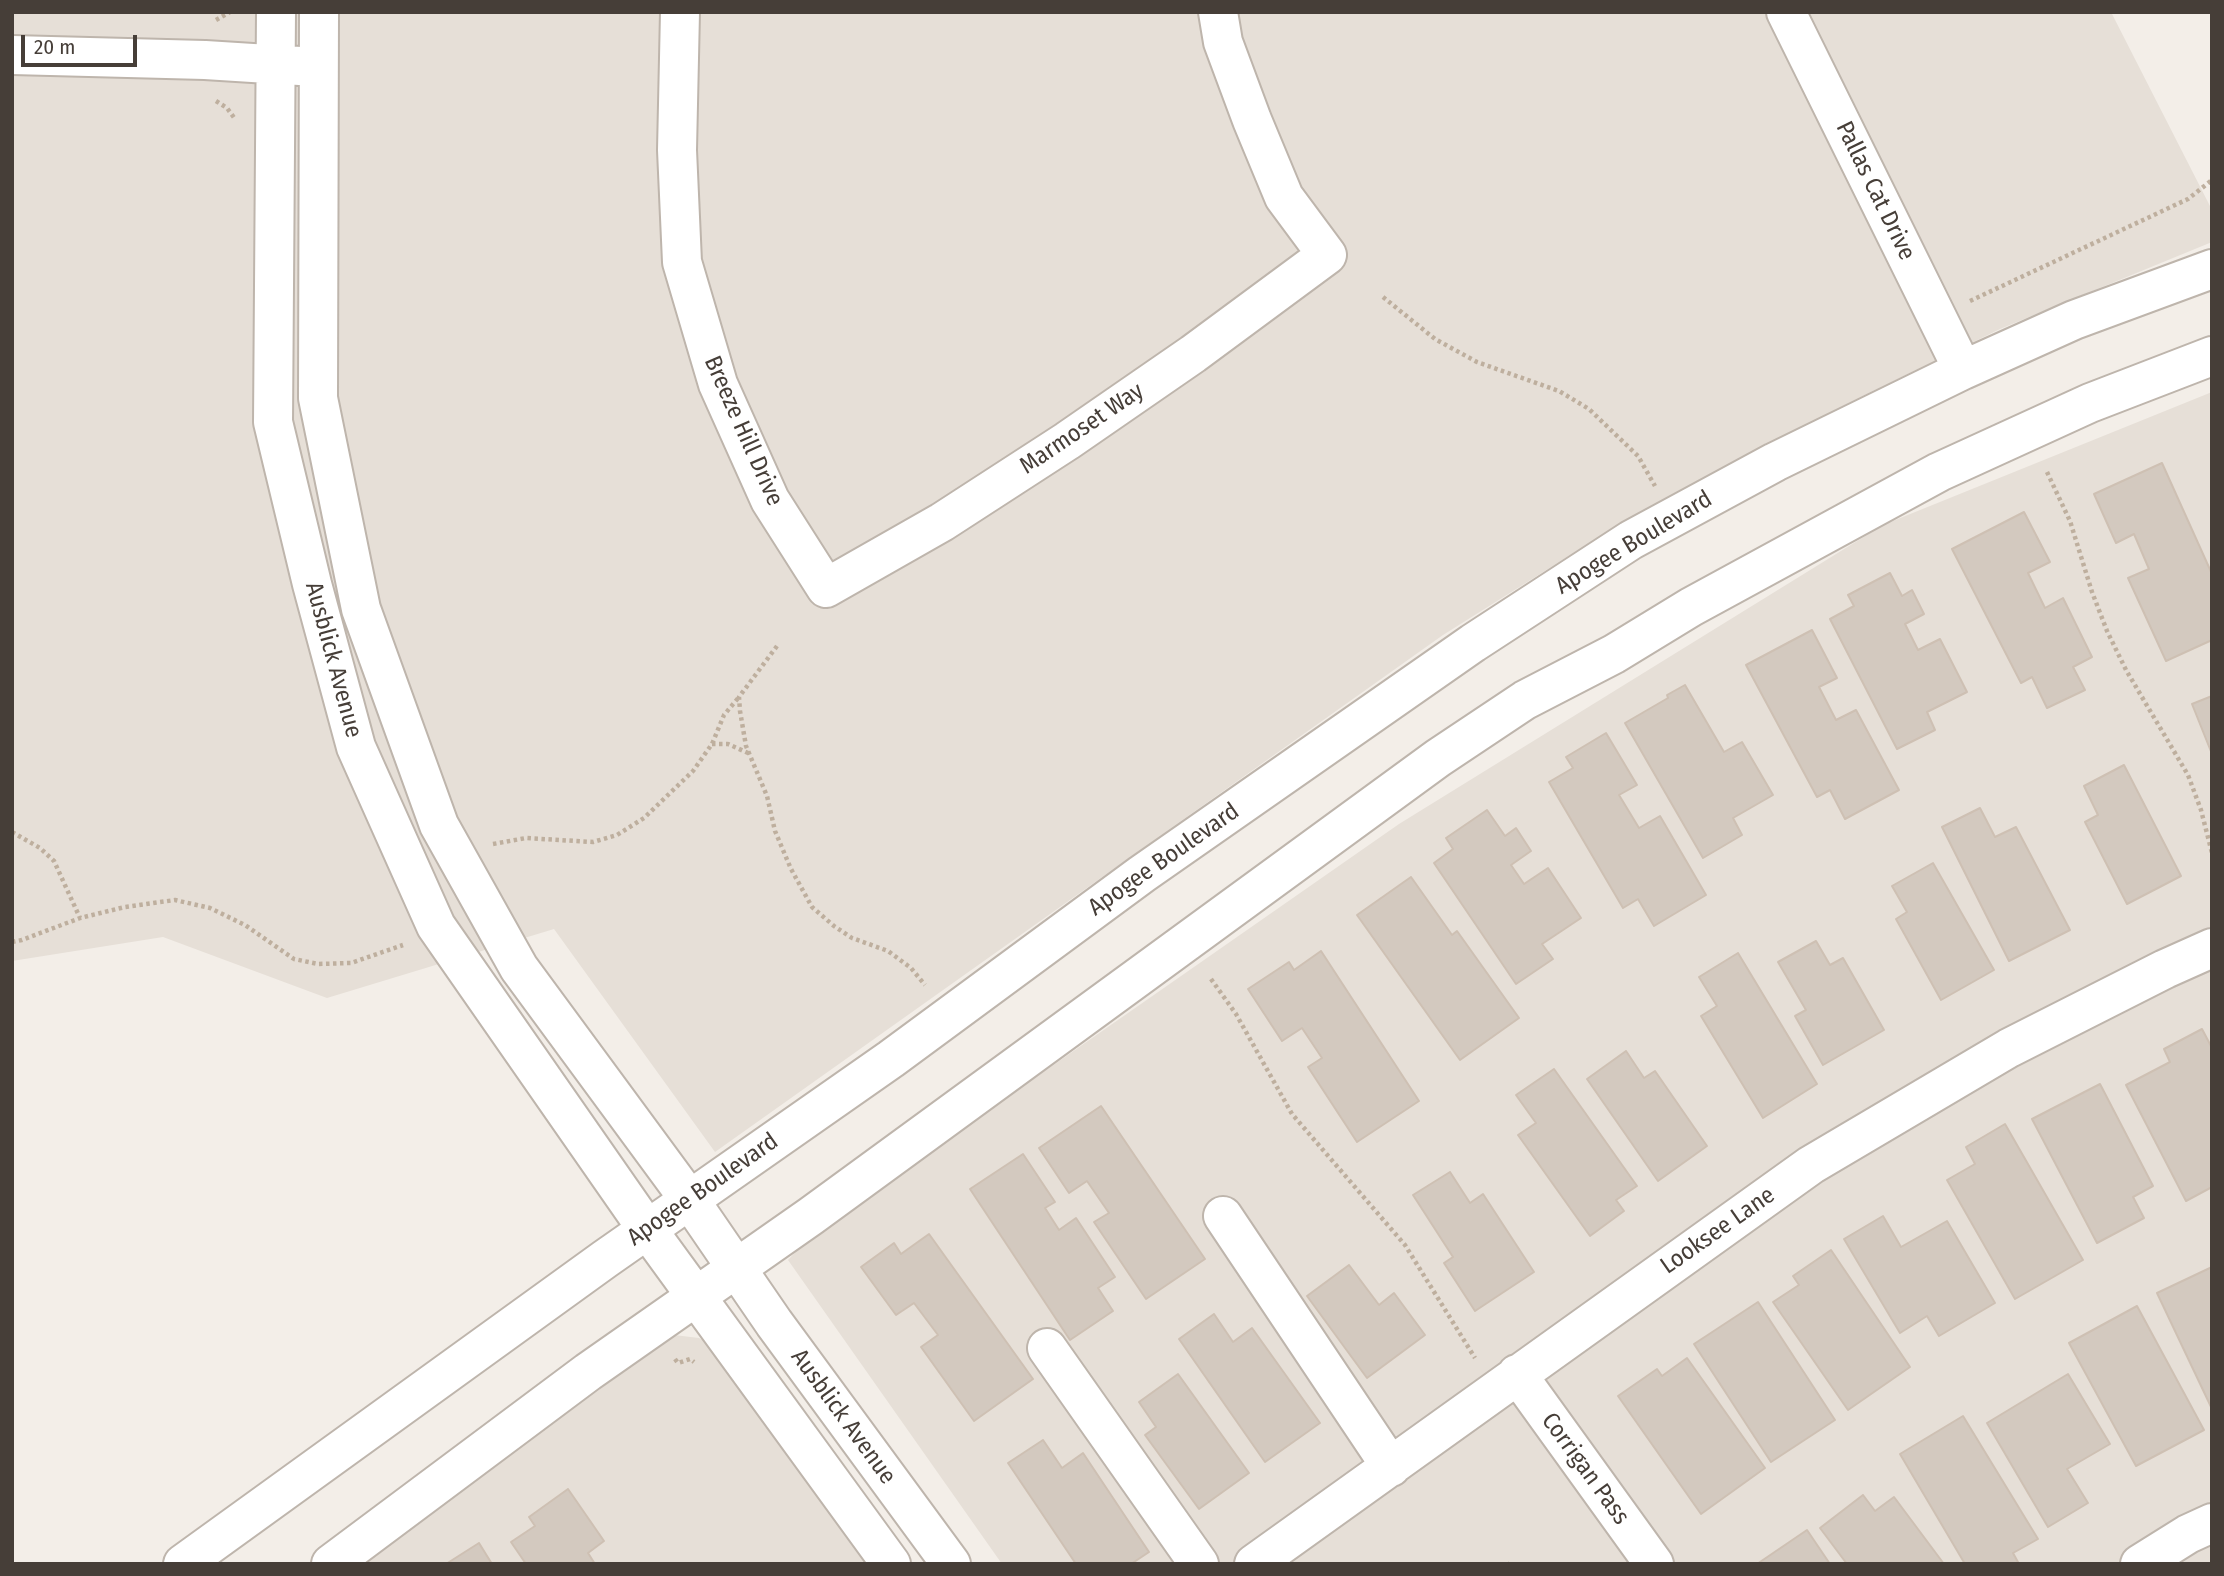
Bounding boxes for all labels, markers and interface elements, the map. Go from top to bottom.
scale bar [24,21,140,65]
text: 20 m [34,34,75,60]
street label: Pallas Cat Drive [1829,117,1921,265]
street label: Breeze Hill Drive [697,352,789,510]
street label: Marmoset Way [1015,377,1149,481]
street label: Apogee Boulevard [1551,485,1717,601]
street label: Ausblick Avenue [298,579,368,741]
street label: Apogee Boulevard [1083,797,1245,923]
street label: Apogee Boulevard [622,1127,784,1253]
street label: Looksee Lane [1655,1181,1781,1281]
street label: Ausblick Avenue [784,1344,902,1490]
street label: Corrigan Pass [1535,1407,1635,1531]

